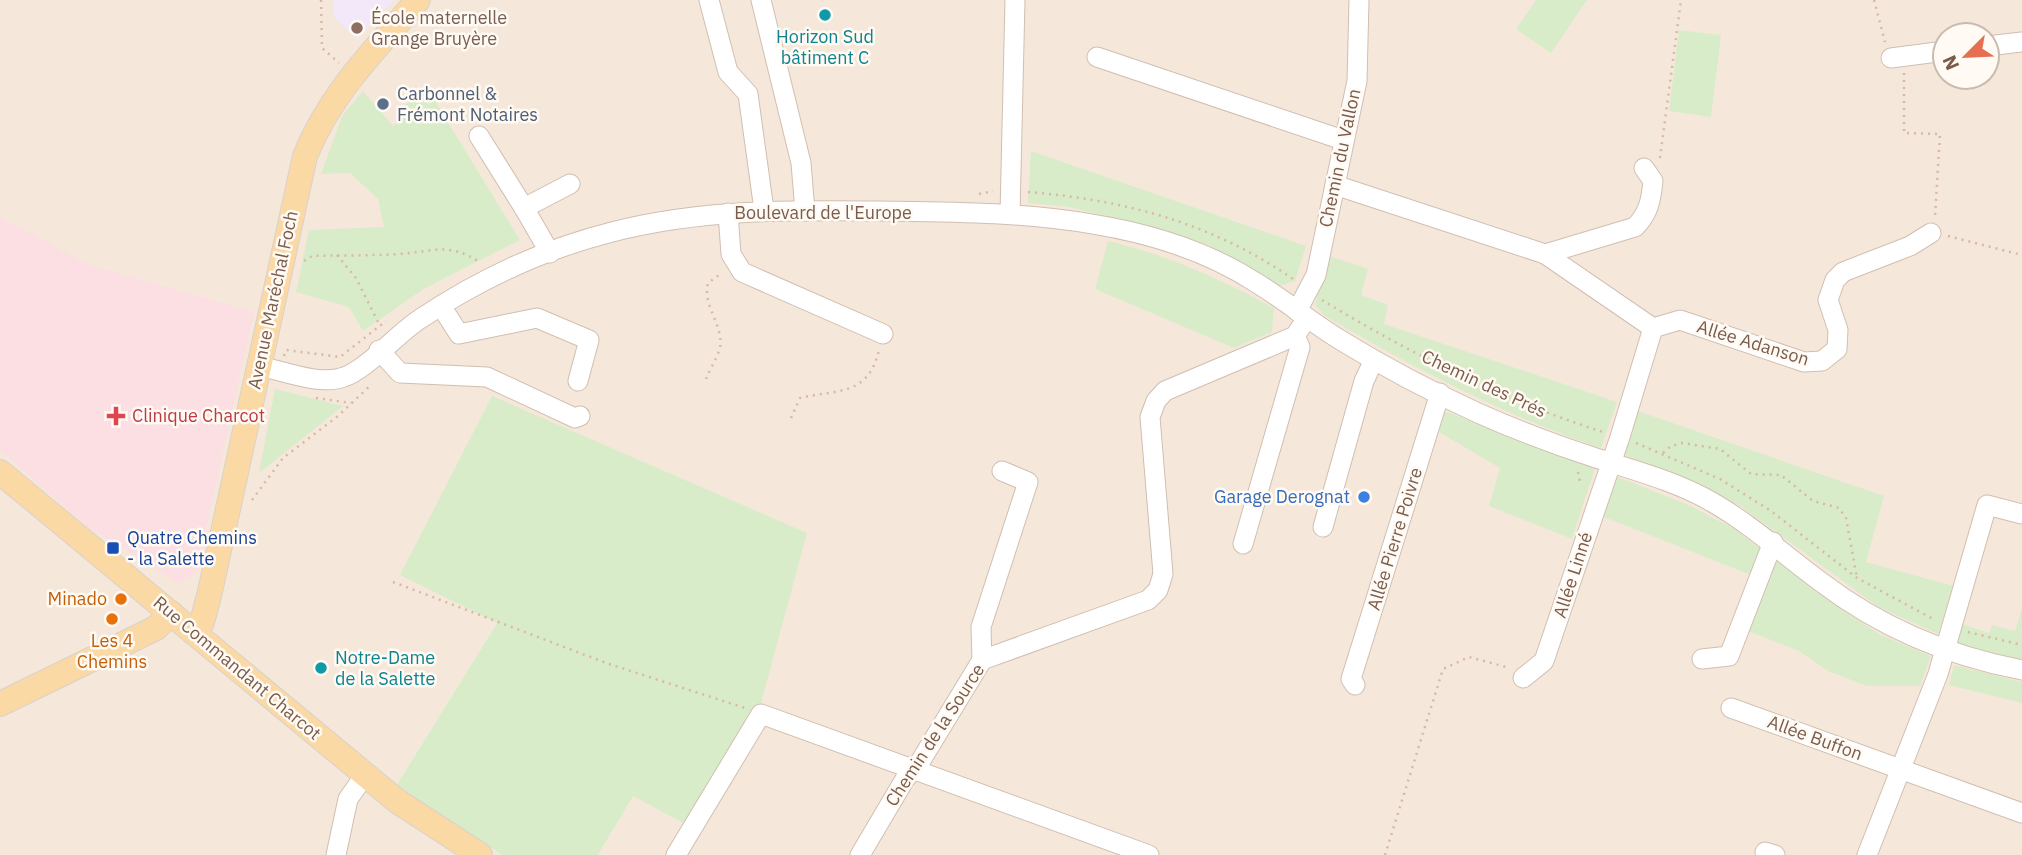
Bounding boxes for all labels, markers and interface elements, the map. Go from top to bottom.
place label: École maternelle Grange Bruyère [371,6,507,50]
marker: Horizon Sud bâtiment C [817,7,833,23]
marker: École maternelle Grange Bruyère [349,20,365,36]
north arrow [1931,21,2001,91]
place label: Horizon Sud bâtiment C [776,25,874,69]
text: N [1937,52,1964,74]
place label: Carbonnel & Frémont Notaires [397,82,538,126]
street label: Chemin du Vallon [1314,87,1365,229]
marker: Carbonnel & Frémont Notaires [375,96,391,112]
street label: Boulevard de l'Europe [734,201,912,224]
street label: Avenue Maréchal Foch [242,209,303,391]
street label: Allée Adanson [1694,315,1812,370]
street label: Chemin des Prés [1418,345,1550,423]
place label: Clinique Charcot [132,404,265,427]
marker: Clinique Charcot [106,406,126,426]
street label: Allée Pierre Poivre [1362,465,1427,613]
place label: Garage Derognat [1214,485,1350,508]
marker: Garage Derognat [1356,489,1372,505]
place label: Quatre Chemins - la Salette [127,526,257,570]
street label: Allée Linné [1548,529,1597,621]
marker: Quatre Chemins - la Salette [105,540,121,556]
place label: Minado [48,587,107,610]
marker: Minado [113,591,129,607]
street label: Rue Commandant Charcot [149,591,326,745]
marker: Les 4 Chemins [104,611,120,627]
place label: Les 4 Chemins [77,629,147,673]
place label: Notre-Dame de la Salette [335,646,436,690]
street label: Chemin de la Source [880,659,989,810]
marker: Notre-Dame de la Salette [313,660,329,676]
street label: Allée Buffon [1765,710,1866,765]

